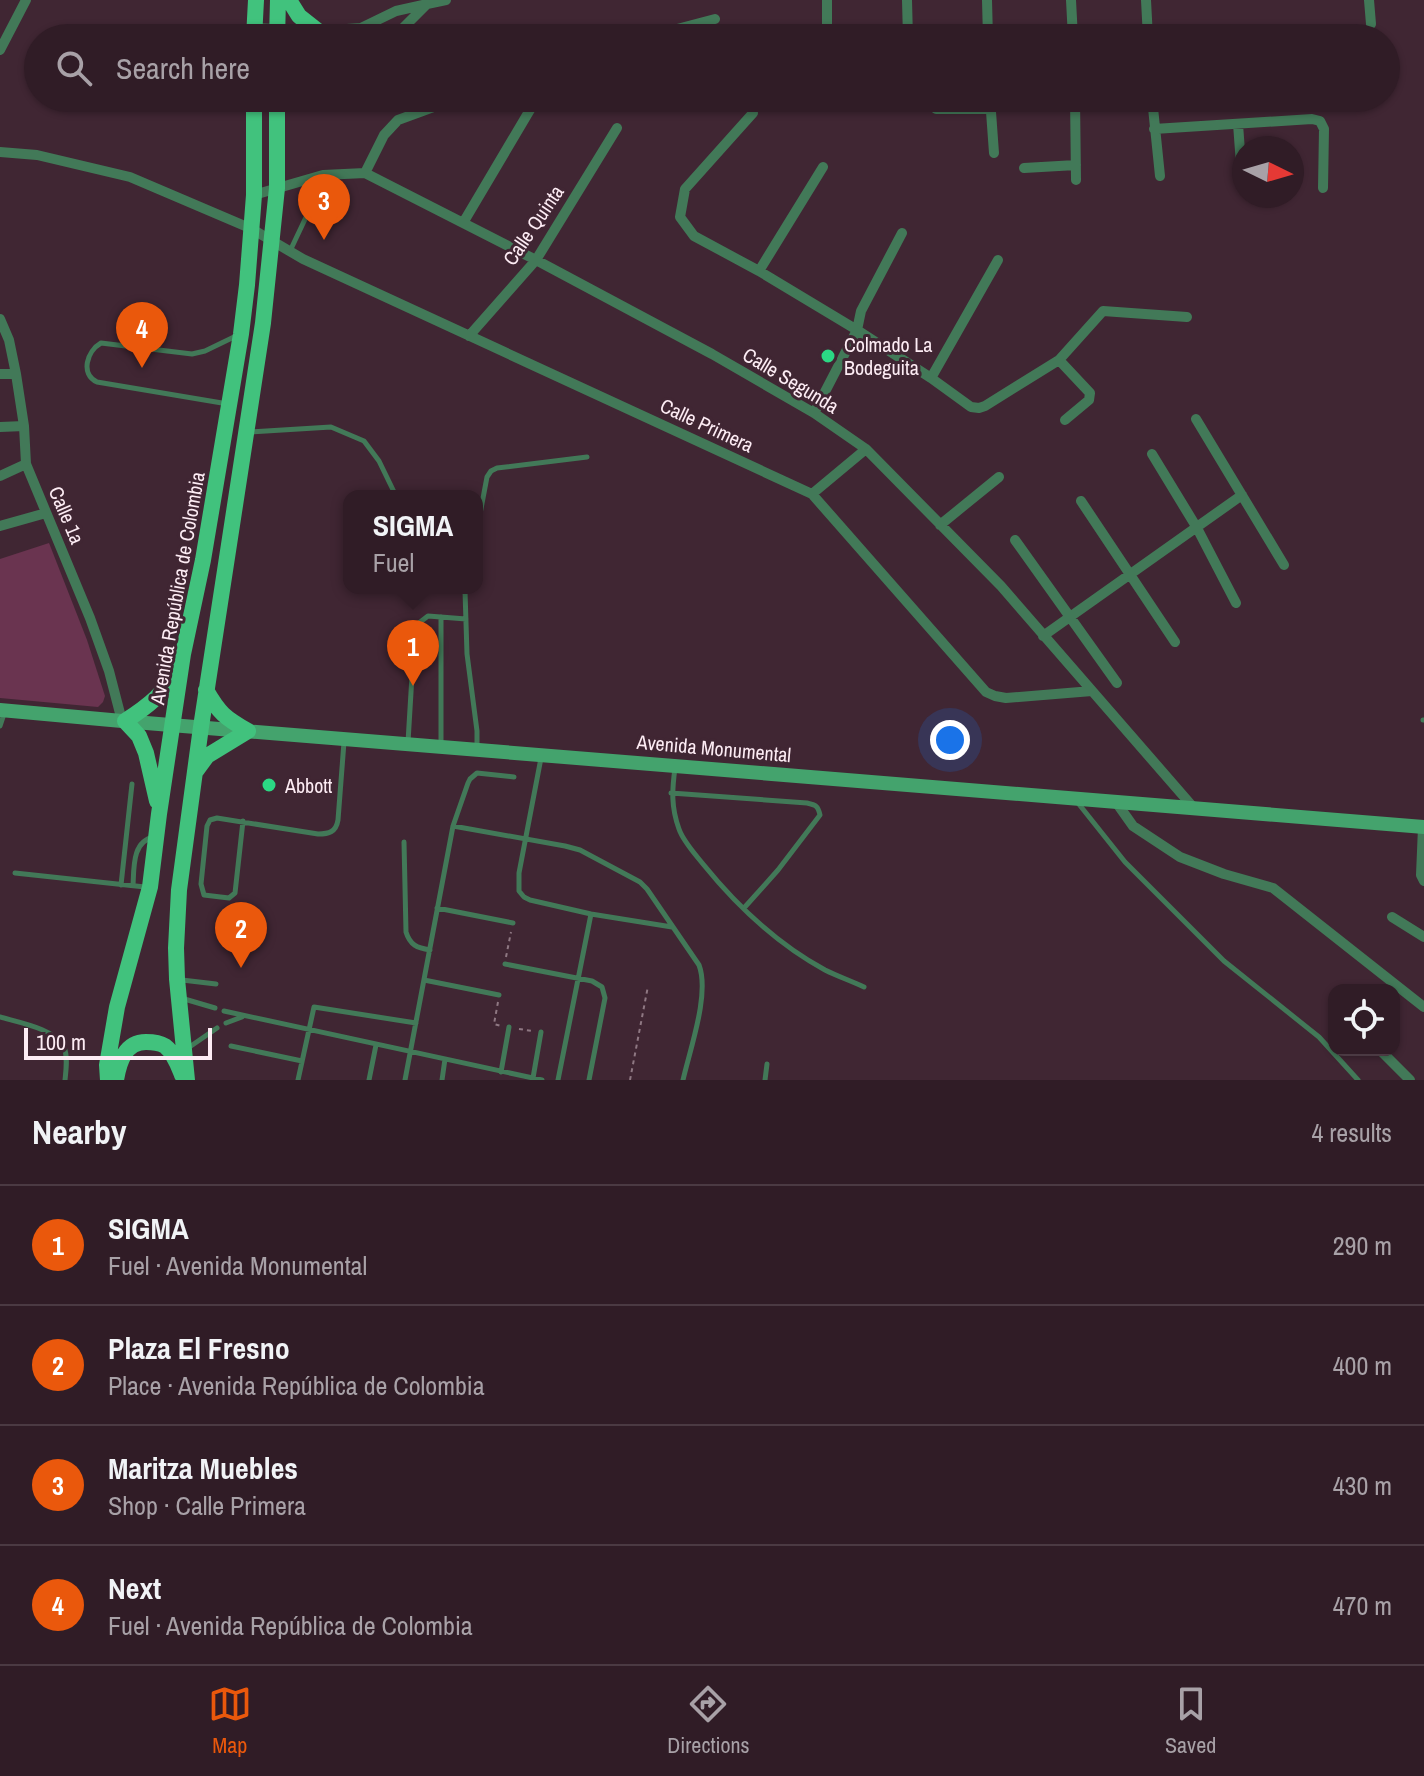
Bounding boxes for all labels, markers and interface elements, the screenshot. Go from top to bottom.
search box [24,24,1400,112]
icon: search [52,46,96,90]
text: Search here [116,48,250,88]
north arrow [1232,136,1304,208]
pin: 3 [298,174,350,240]
street label: Calle Quinta [496,180,570,270]
pin: 4 [116,302,168,368]
place label: Colmado La Bodeguita [844,331,932,381]
street label: Calle Segunda [738,341,844,419]
marker: Colmado La Bodeguita [819,347,837,365]
street label: Calle Primera [656,392,758,458]
street label: Avenida República de Colombia [143,470,211,707]
street label: Calle 1a [43,482,91,548]
popup [343,490,483,594]
text: SIGMA [373,505,453,545]
text: Fuel [373,545,414,580]
pin: 1 [387,620,439,686]
your location [930,720,970,760]
street label: Avenida Monumental [635,728,792,768]
place label: Abbott [284,772,333,799]
marker: Abbott [260,776,278,794]
pin: 2 [215,902,267,968]
map controls [1328,984,1400,1056]
button: locate [1328,984,1400,1056]
scale bar [24,1024,212,1060]
text: 100 m [36,1027,86,1057]
text: Nearby [32,1109,127,1155]
text: 4 results [1311,1115,1392,1150]
text: SIGMA [108,1208,189,1248]
text: 1 [52,1228,64,1263]
text: 290 m [1333,1228,1392,1263]
text: Fuel · Avenida Monumental [108,1248,367,1283]
text: Plaza El Fresno [108,1328,290,1368]
text: 2 [52,1348,64,1383]
text: 400 m [1333,1348,1392,1383]
text: Place · Avenida República de Colombia [108,1368,485,1403]
text: Maritza Muebles [108,1448,298,1488]
text: 3 [52,1468,64,1503]
text: 430 m [1333,1468,1392,1503]
text: Shop · Calle Primera [108,1488,306,1523]
text: Next [108,1568,161,1608]
text: 4 [52,1588,64,1623]
text: 470 m [1333,1588,1392,1623]
text: Fuel · Avenida República de Colombia [108,1608,473,1643]
tab: Map [208,1682,252,1760]
tab: Directions [667,1682,750,1760]
tab: Saved [1165,1682,1216,1760]

